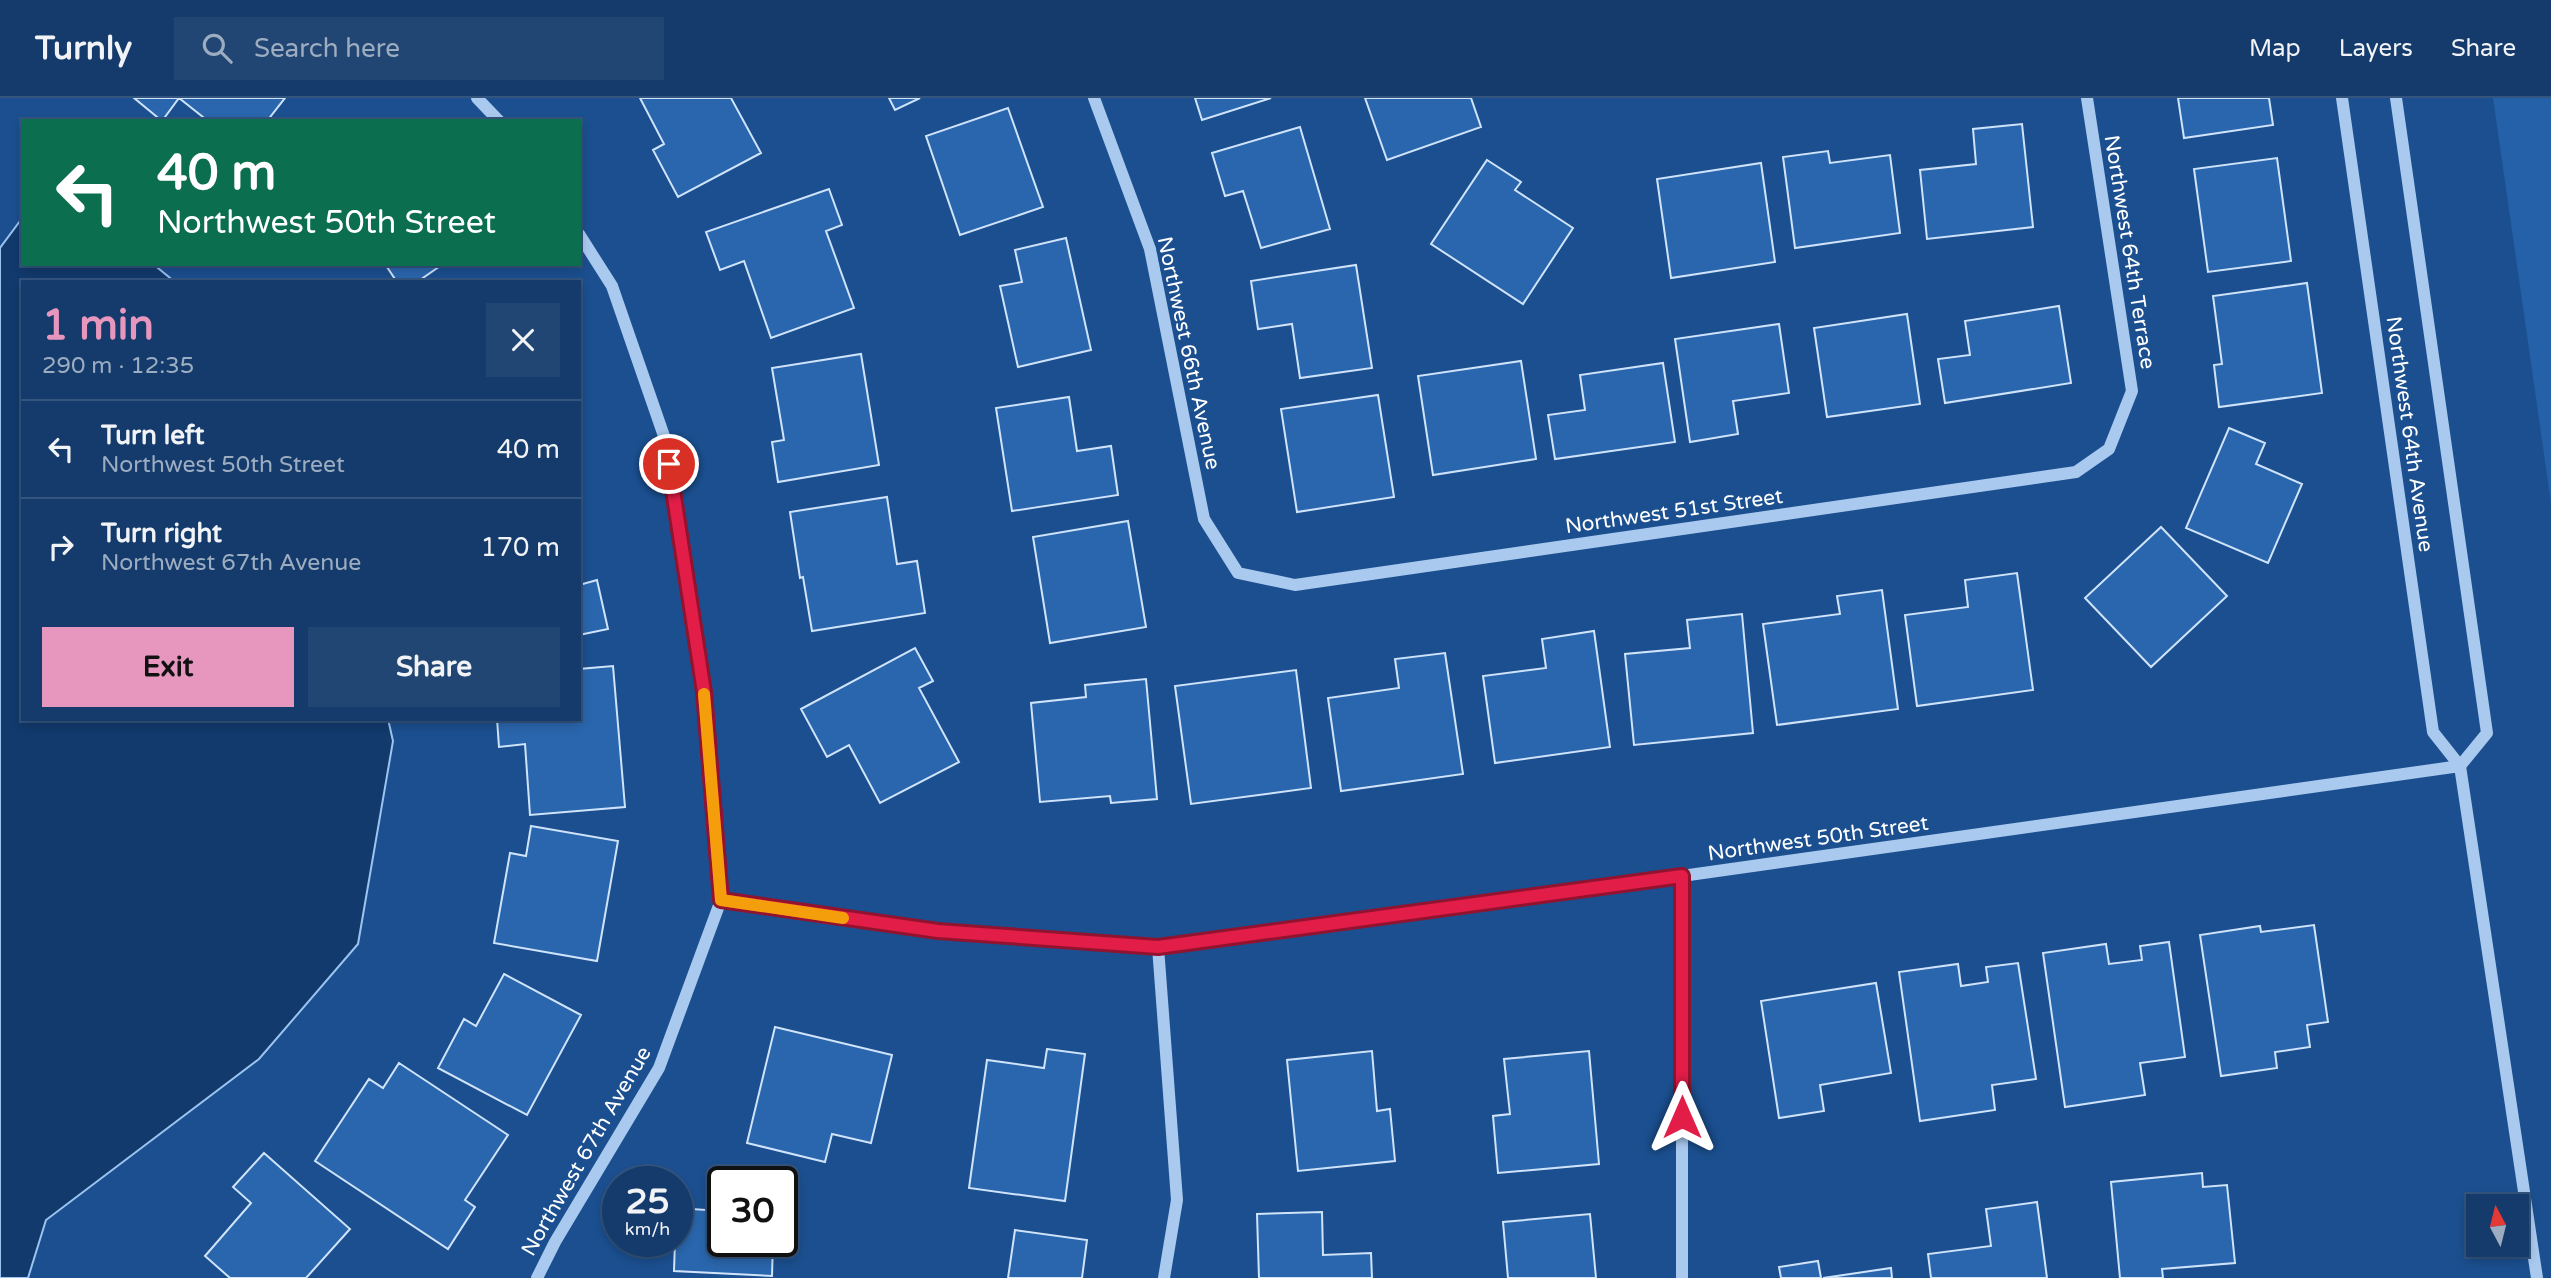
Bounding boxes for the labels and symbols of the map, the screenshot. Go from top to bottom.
street label: Northwest 64th Terrace [2099,133,2160,371]
street label: Northwest 66th Avenue [1152,234,1225,472]
street label: Northwest 64th Avenue [2381,315,2438,554]
pin [639,434,699,494]
street label: Northwest 51st Street [1564,484,1785,539]
street label: Northwest 50th Street [1706,811,1930,866]
street label: Northwest 67th Avenue [516,1042,657,1260]
position arrow [1645,1080,1719,1154]
speed limit sign: 30 [707,1166,798,1257]
north arrow [2466,1194,2529,1256]

